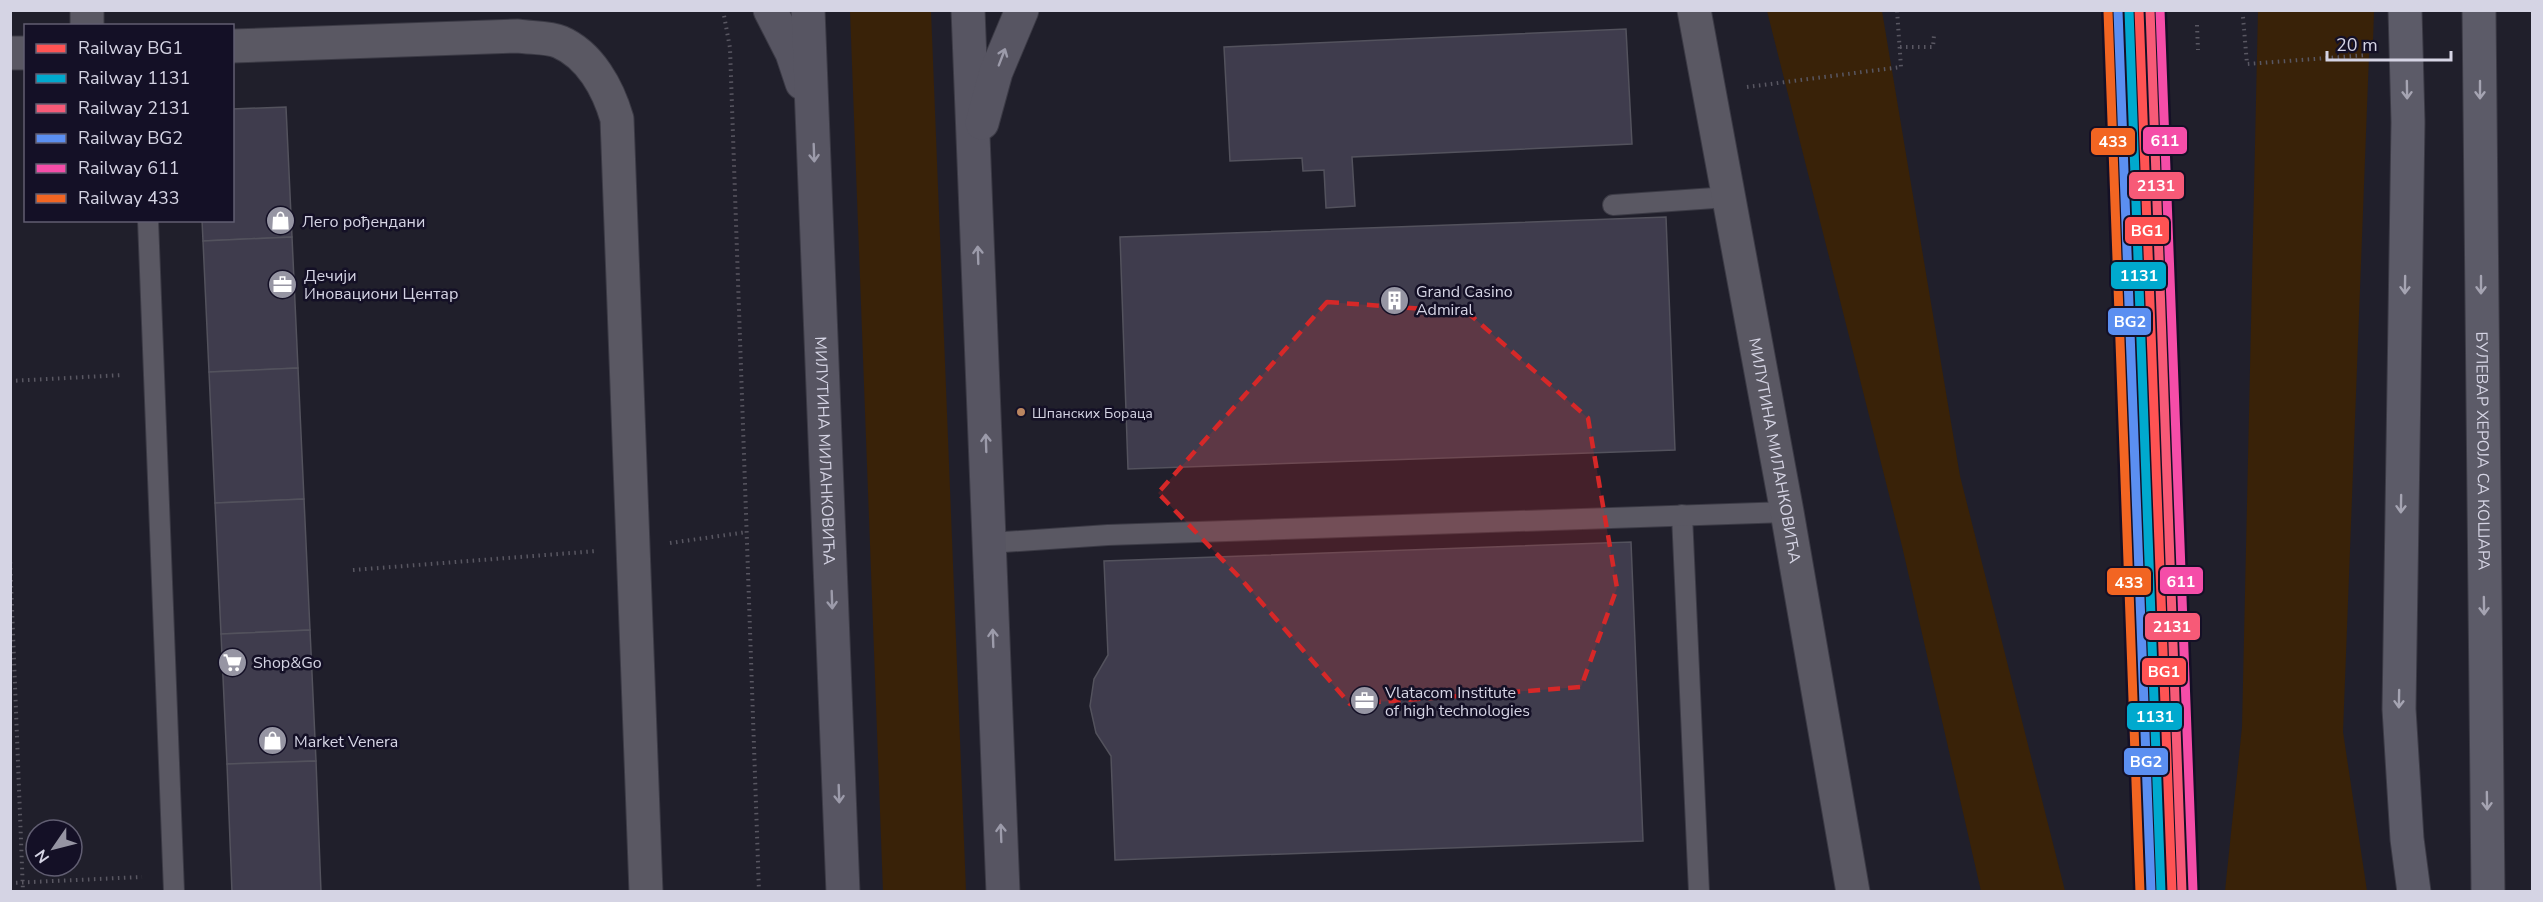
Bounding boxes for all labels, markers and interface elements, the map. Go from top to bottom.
legend [24,24,234,222]
scale bar [2327,24,2452,62]
text: 20 m [2336,33,2378,57]
text: Railway BG1 [78,36,183,60]
one-way arrow [997,48,1008,67]
text: Railway 1131 [78,66,190,90]
one-way arrow [2401,79,2413,99]
one-way arrow [2474,79,2486,99]
text: Railway 2131 [78,96,190,120]
text: Railway BG2 [78,126,183,150]
line badge: 611 [2142,126,2188,155]
line badge: 433 [2090,127,2136,156]
text: 611 [2151,130,2179,152]
text: 433 [2099,131,2127,153]
one-way arrow [808,142,820,162]
text: Railway 611 [78,156,180,180]
line badge: 2131 [2128,171,2185,200]
text: 2131 [2137,175,2175,197]
text: Railway 433 [78,186,180,210]
shop icon: Лего рођендани [265,205,297,237]
place label: Лего рођендани [302,211,425,233]
line badge: BG1 [2124,216,2170,245]
text: BG1 [2131,220,2163,242]
one-way arrow [972,246,984,266]
line badge: 1131 [2110,261,2167,290]
place label: Дечији Иновациони Центар [304,265,458,305]
text: 1131 [2120,265,2158,287]
office icon: Дечији Иновациони Центар [267,268,299,300]
one-way arrow [2399,274,2410,294]
one-way arrow [2475,274,2487,294]
place label: Grand Casino Admiral [1416,281,1513,321]
building icon: Grand Casino Admiral [1379,284,1411,316]
line badge: BG2 [2107,307,2152,336]
text: BG2 [2114,311,2146,333]
street label: БУЛЕВАР ХЕРОЈА СА КОШАРА [2470,331,2495,571]
street label: МИЛУТИНА МИЛАНКОВИЋА [809,336,840,566]
street label: МИЛУТИНА МИЛАНКОВИЋА [1743,336,1806,565]
place label: Шпанских Бораца [1032,404,1153,423]
marker: Шпанских Бораца [1015,406,1027,418]
one-way arrow [980,434,991,454]
one-way arrow [2395,494,2407,514]
line badge: 611 [2159,566,2204,595]
line badge: 433 [2106,567,2152,596]
text: 611 [2167,571,2195,593]
text: 433 [2115,572,2143,594]
one-way arrow [826,589,837,609]
one-way arrow [2479,595,2490,615]
line badge: 2131 [2144,612,2201,641]
text: 2131 [2153,616,2191,638]
one-way arrow [988,629,999,649]
supermarket icon: Shop&Go [216,646,248,678]
place label: Shop&Go [253,652,322,674]
line badge: BG1 [2141,657,2187,686]
text: BG1 [2148,661,2180,683]
place label: Vlatacom Institute of high technologies [1384,682,1530,722]
office icon: Vlatacom Institute of high technologies [1348,685,1380,717]
one-way arrow [2393,689,2405,709]
line badge: 1131 [2126,702,2183,731]
text: 1131 [2136,706,2174,728]
shop icon: Market Venera [257,725,289,757]
place label: Market Venera [294,731,398,753]
line badge: BG2 [2123,747,2169,776]
text: BG2 [2130,751,2162,773]
one-way arrow [834,784,845,804]
one-way arrow [2481,790,2492,810]
north arrow [24,818,84,878]
one-way arrow [996,824,1007,844]
text: N [30,845,55,867]

